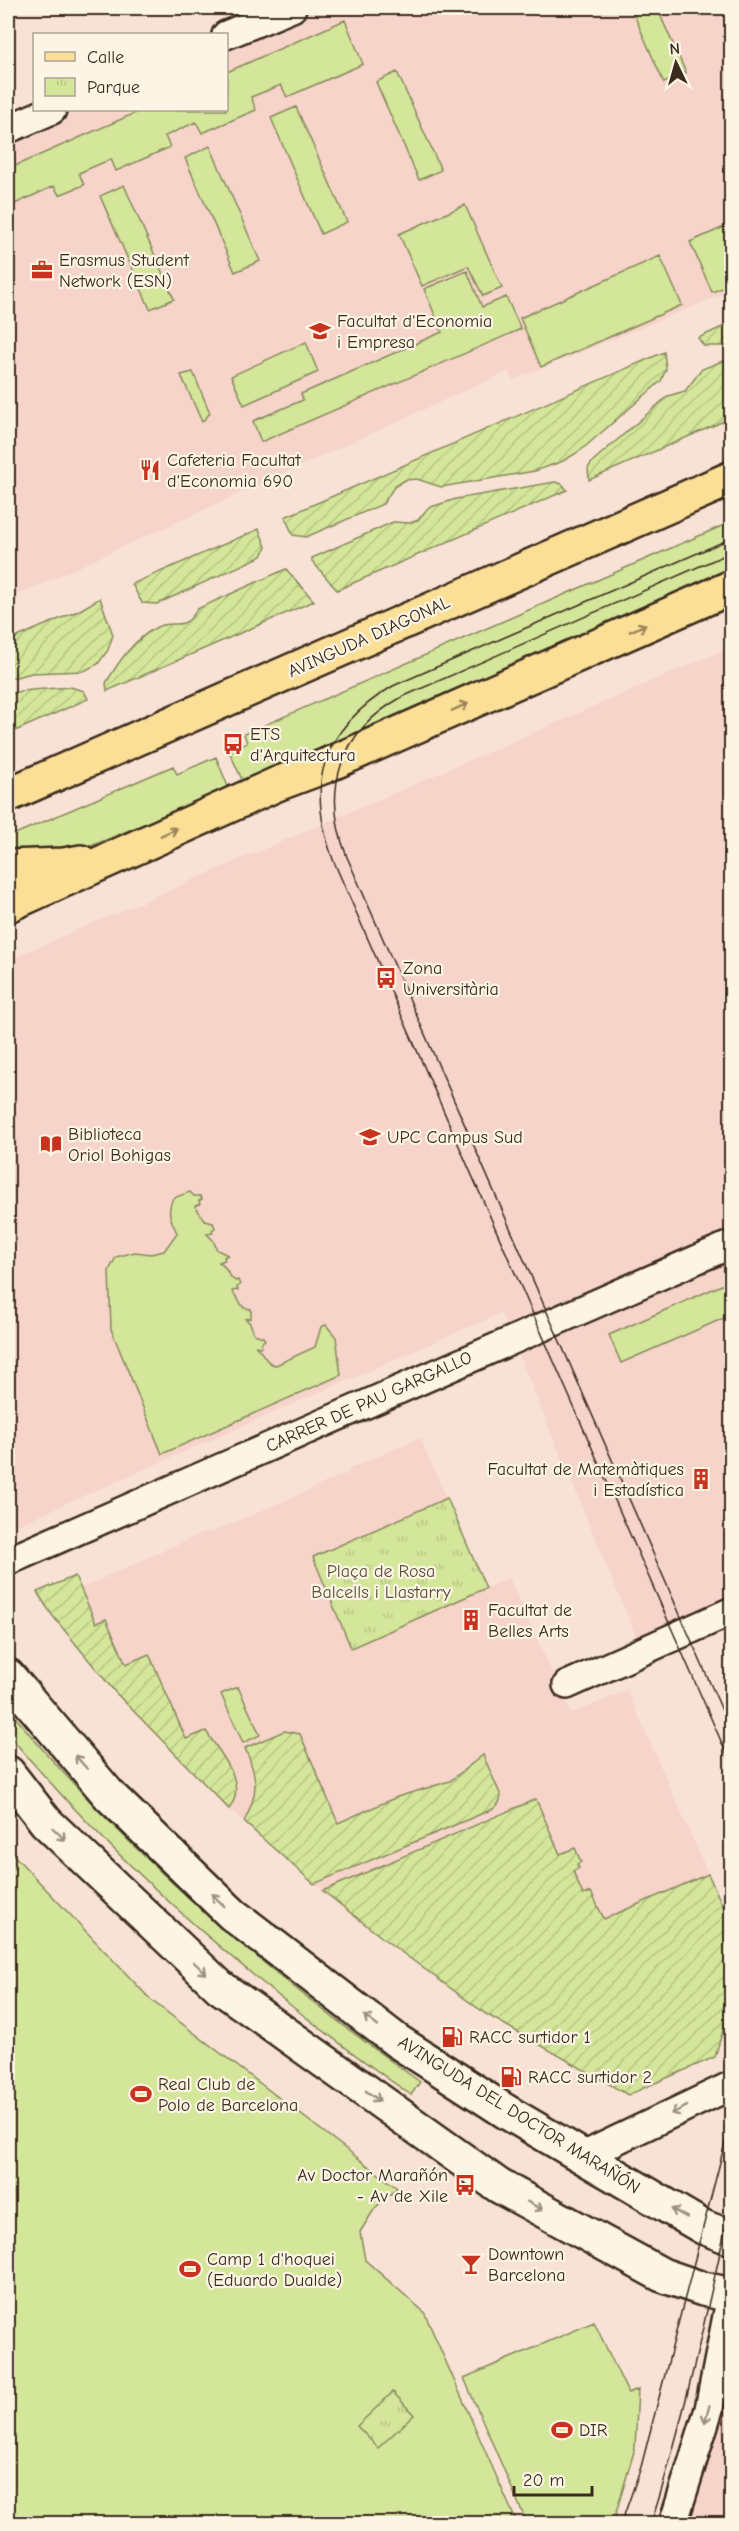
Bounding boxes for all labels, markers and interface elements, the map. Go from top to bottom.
legend [33,33,228,111]
north arrow [646,33,706,93]
text: N [669,40,681,58]
text: Calle [87,47,124,68]
text: Parque [87,77,140,98]
place label: Erasmus Student Network (ESN) [59,250,190,292]
office icon: Erasmus Student Network (ESN) [30,258,54,282]
place label: Facultat d'Economia i Empresa [337,311,492,353]
school or university icon: Facultat d'Economia i Empresa [308,319,332,343]
place label: Cafeteria Facultat d'Economia 690 [167,450,302,492]
restaurant icon: Cafeteria Facultat d'Economia 690 [138,458,162,482]
street label: AVINGUDA DIAGONAL [285,592,453,682]
one-way arrow [629,622,647,633]
one-way arrow [450,701,468,712]
place label: ETS d'Arquitectura [250,724,356,766]
bus stop icon: ETS d'Arquitectura [221,732,245,756]
one-way arrow [159,825,177,837]
place label: Zona Universitària [403,958,499,1000]
bus stop icon: Zona Universitària [374,966,398,990]
place label: Biblioteca Oriol Bohigas [68,1124,171,1166]
school or university icon: UPC Campus Sud [358,1125,382,1149]
place label: UPC Campus Sud [387,1127,523,1148]
library icon: Biblioteca Oriol Bohigas [39,1132,63,1156]
street label: CARRER DE PAU GARGALLO [263,1347,475,1457]
place label: Facultat de Matemàtiques i Estadística [487,1459,684,1501]
building icon: Facultat de Matemàtiques i Estadística [689,1467,713,1491]
park label: Plaça de Rosa Balcells i Llastarry [311,1561,452,1603]
place label: Facultat de Belles Arts [488,1600,572,1642]
building icon: Facultat de Belles Arts [459,1608,483,1632]
one-way arrow [74,1755,88,1770]
one-way arrow [51,1826,66,1841]
one-way arrow [210,1893,225,1908]
one-way arrow [192,1961,207,1976]
one-way arrow [363,2015,379,2028]
fuel station icon: RACC surtidor 1 [440,2025,464,2049]
place label: RACC surtidor 1 [469,2027,591,2048]
street label: AVINGUDA DEL DOCTOR MARAÑÓN [394,2031,644,2198]
fuel station icon: RACC surtidor 2 [499,2065,523,2089]
place label: RACC surtidor 2 [528,2067,652,2088]
place label: Real Club de Polo de Barcelona [158,2074,298,2116]
sports icon: Real Club de Polo de Barcelona [129,2082,153,2106]
one-way arrow [365,2090,381,2102]
one-way arrow [670,2105,688,2117]
place label: Av Doctor Marañón - Av de Xile [297,2165,448,2207]
bus stop icon: Av Doctor Marañón - Av de Xile [453,2173,477,2197]
one-way arrow [525,2201,543,2212]
one-way arrow [671,2207,688,2219]
place label: Downtown Barcelona [488,2244,565,2286]
place label: Camp 1 d'hoquei (Eduardo Dualde) [207,2249,342,2291]
bar icon: Downtown Barcelona [459,2252,483,2276]
sports icon: Camp 1 d'hoquei (Eduardo Dualde) [178,2257,202,2281]
one-way arrow [701,2404,712,2423]
sports icon: DIR [550,2418,574,2442]
place label: DIR [579,2420,608,2441]
scale bar [514,2459,592,2497]
text: 20 m [523,2470,564,2491]

